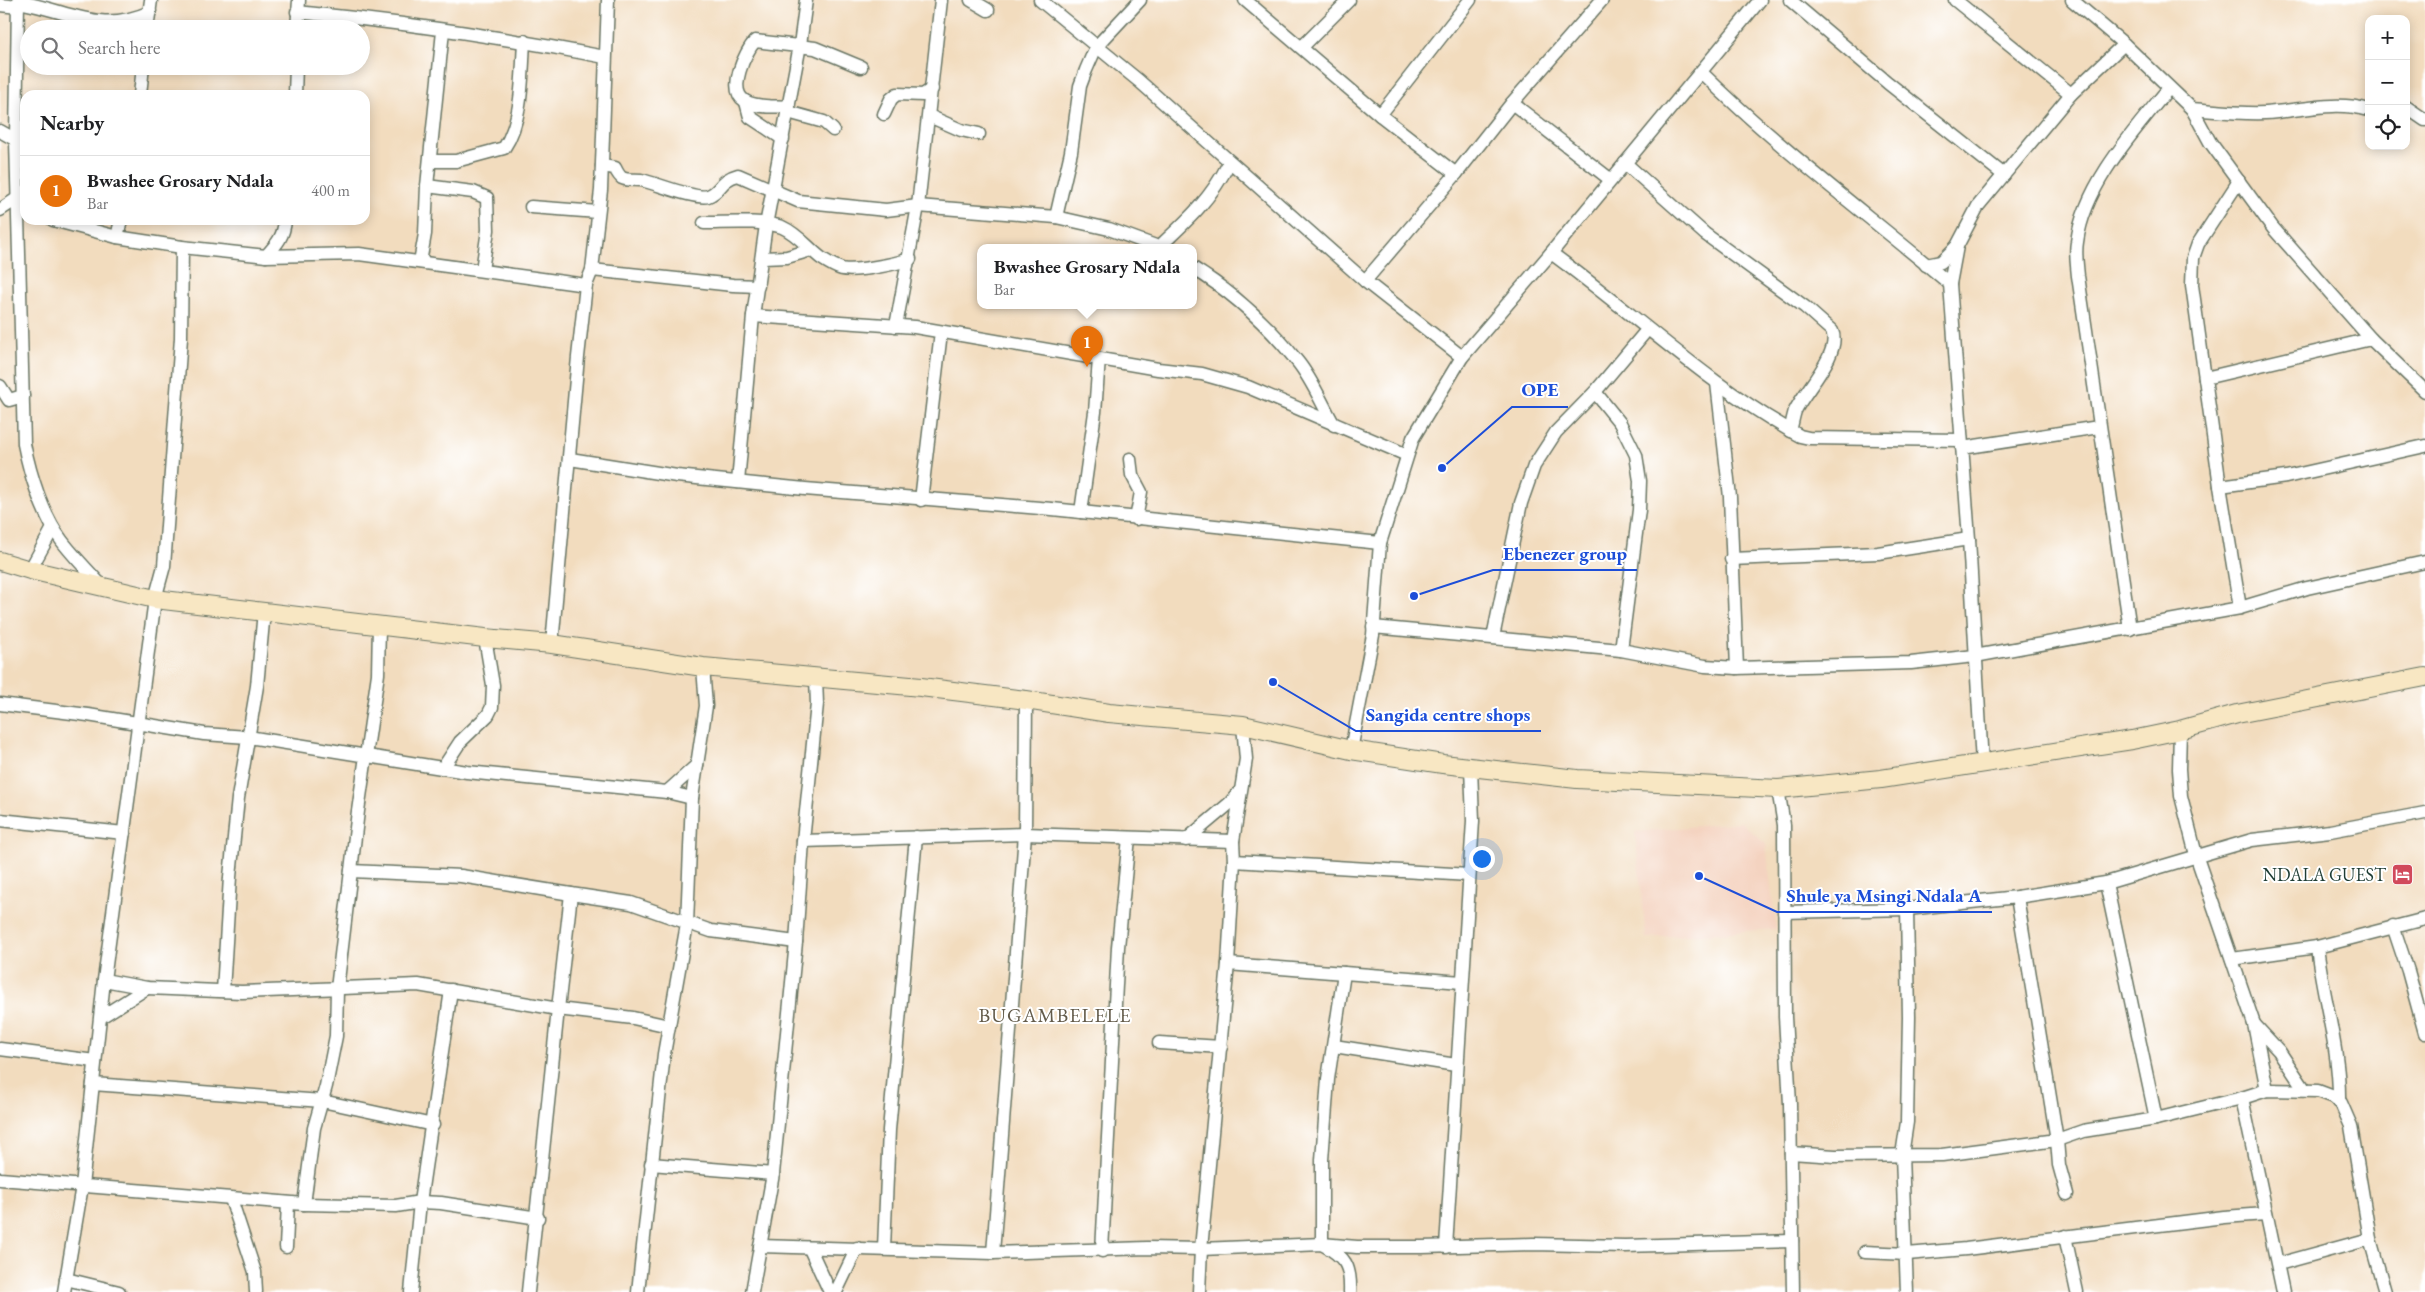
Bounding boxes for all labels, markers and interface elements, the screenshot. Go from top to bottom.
map controls [2365,15,2410,150]
button: + [2365,15,2410,60]
search box [20,20,370,75]
icon: search [38,34,66,62]
text: Search here [78,35,160,60]
button: − [2365,60,2410,105]
button: locate [2365,105,2410,150]
text: Nearby [40,109,104,136]
text: Bwashee Grosary Ndala [87,168,274,193]
text: 1 [52,180,60,201]
text: 400 m [311,180,350,201]
text: Bar [87,193,108,214]
popup [977,244,1197,309]
text: Bwashee Grosary Ndala [994,254,1180,279]
text: Bar [994,279,1015,300]
pin: 1 [1071,326,1103,367]
callout: OPE [1512,373,1568,407]
text: OPE [1522,377,1559,402]
callout: Ebenezer group [1493,536,1637,570]
text: Ebenezer group [1503,541,1628,566]
callout: Sangida centre shops [1356,697,1541,731]
text: Sangida centre shops [1366,702,1530,727]
your location [1469,846,1495,872]
hotel icon: NDALA GUEST [2390,862,2414,886]
place label: NDALA GUEST [2263,863,2387,886]
callout: Shule ya Msingi Ndala A [1777,878,1992,912]
text: Shule ya Msingi Ndala A [1786,883,1982,908]
district label: BUGAMBELELE [979,1002,1131,1028]

